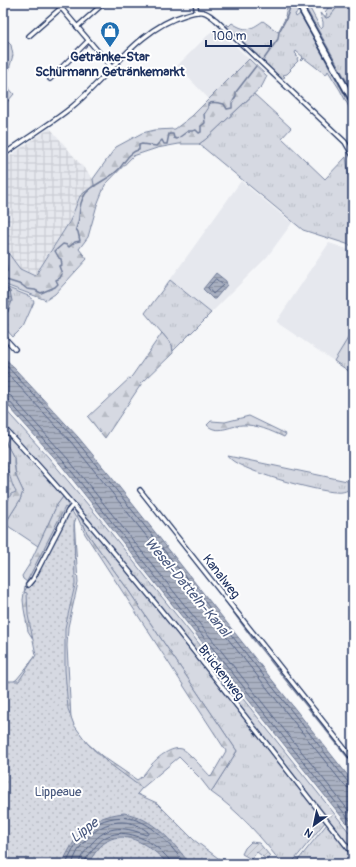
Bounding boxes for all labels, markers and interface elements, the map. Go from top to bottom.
shop icon: Getränke-Star Schürmann Getränkemarkt [99,20,121,48]
scale bar [206,22,271,48]
text: 100 m [212,29,247,44]
place label: Getränke-Star Schürmann Getränkemarkt [35,49,185,80]
water label: Wesel-Datteln-Kanal [141,534,235,642]
street label: Kanalweg [199,551,244,602]
street label: Brückenweg [195,642,248,704]
park label: Lippeaue [34,784,82,800]
north arrow [294,805,334,845]
water label: Lippe [67,813,103,846]
text: N [302,825,315,840]

